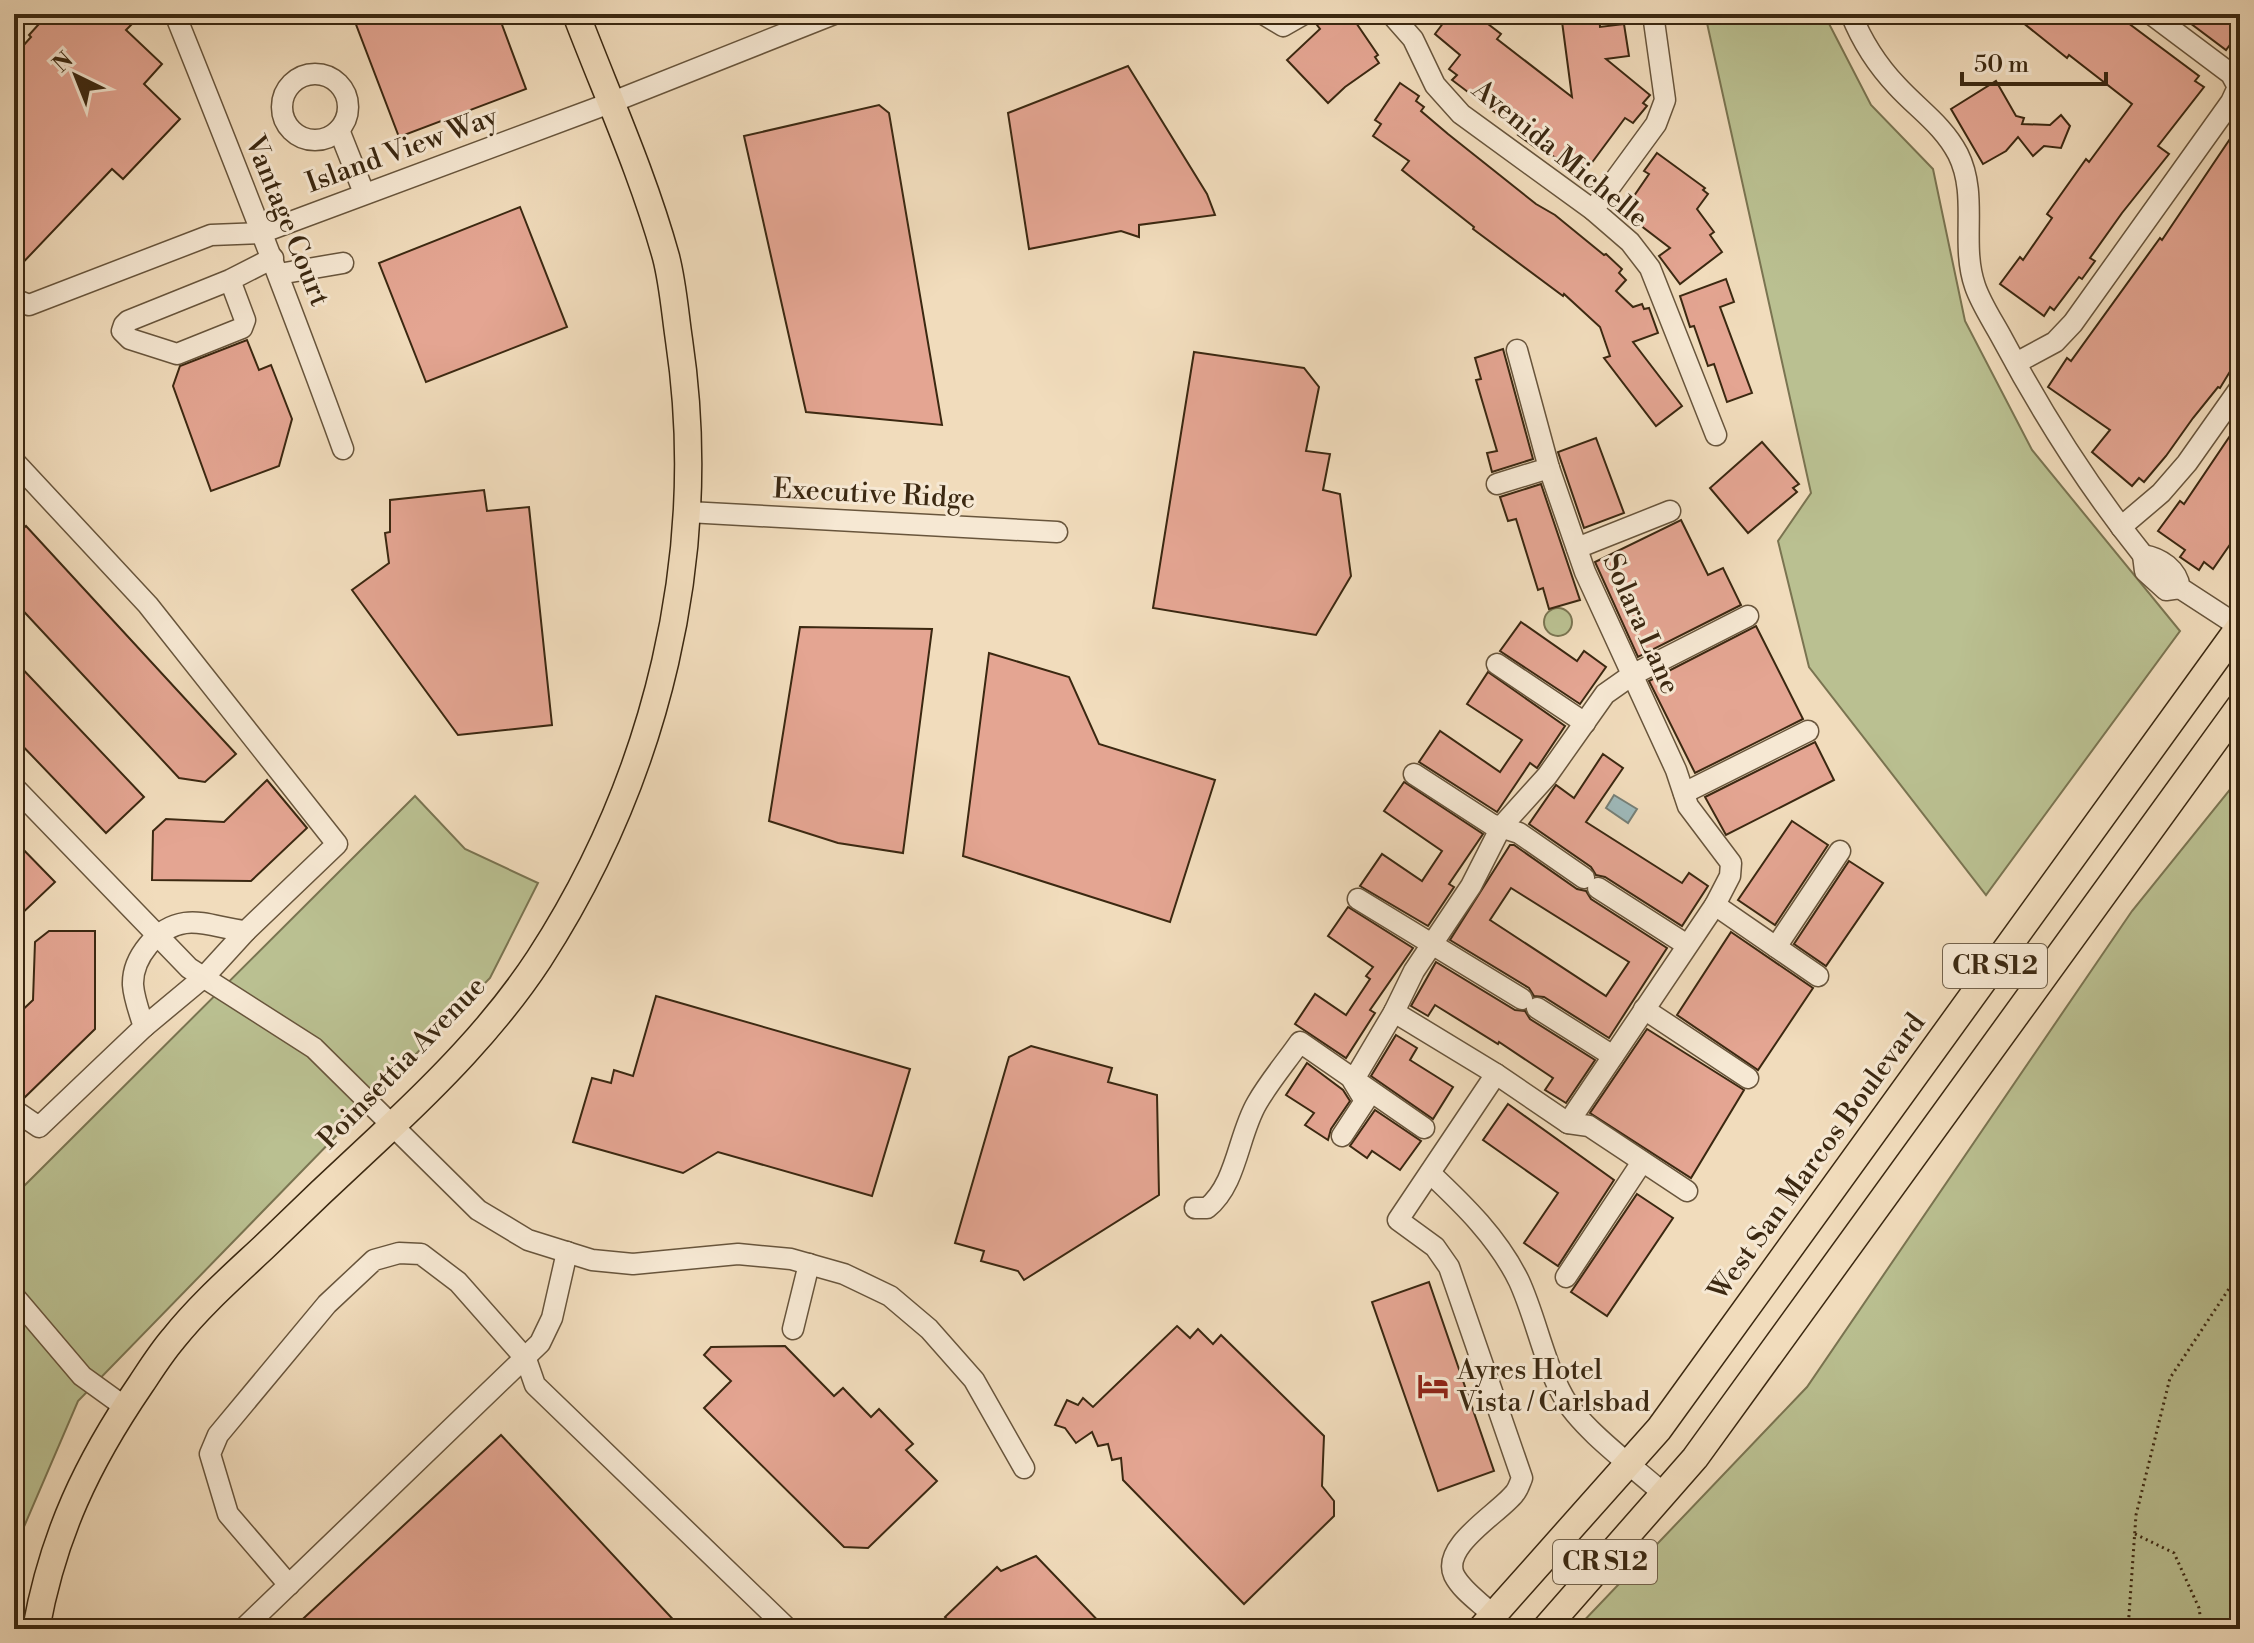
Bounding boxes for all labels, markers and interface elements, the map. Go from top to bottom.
north arrow [36,36,116,116]
scale bar [1962,36,2106,86]
text: N [48,46,79,78]
text: 50 m [1974,50,2029,80]
street label: Avenida Michelle [1464,72,1655,236]
street label: Island View Way [301,99,503,201]
street label: Vantage Court [237,130,337,311]
street label: Executive Ridge [772,471,976,517]
street label: Solara Lane [1595,548,1687,700]
road number: CR S12 [1943,944,2047,988]
street label: Poinsettia Avenue [311,969,493,1157]
street label: West San Marcos Boulevard [1700,1006,1933,1308]
place label: Ayres Hotel Vista / Carlsbad [1456,1353,1650,1420]
hotel icon: Ayres Hotel Vista / Carlsbad [1416,1369,1450,1403]
road number: CR S12 [1553,1540,1657,1584]

